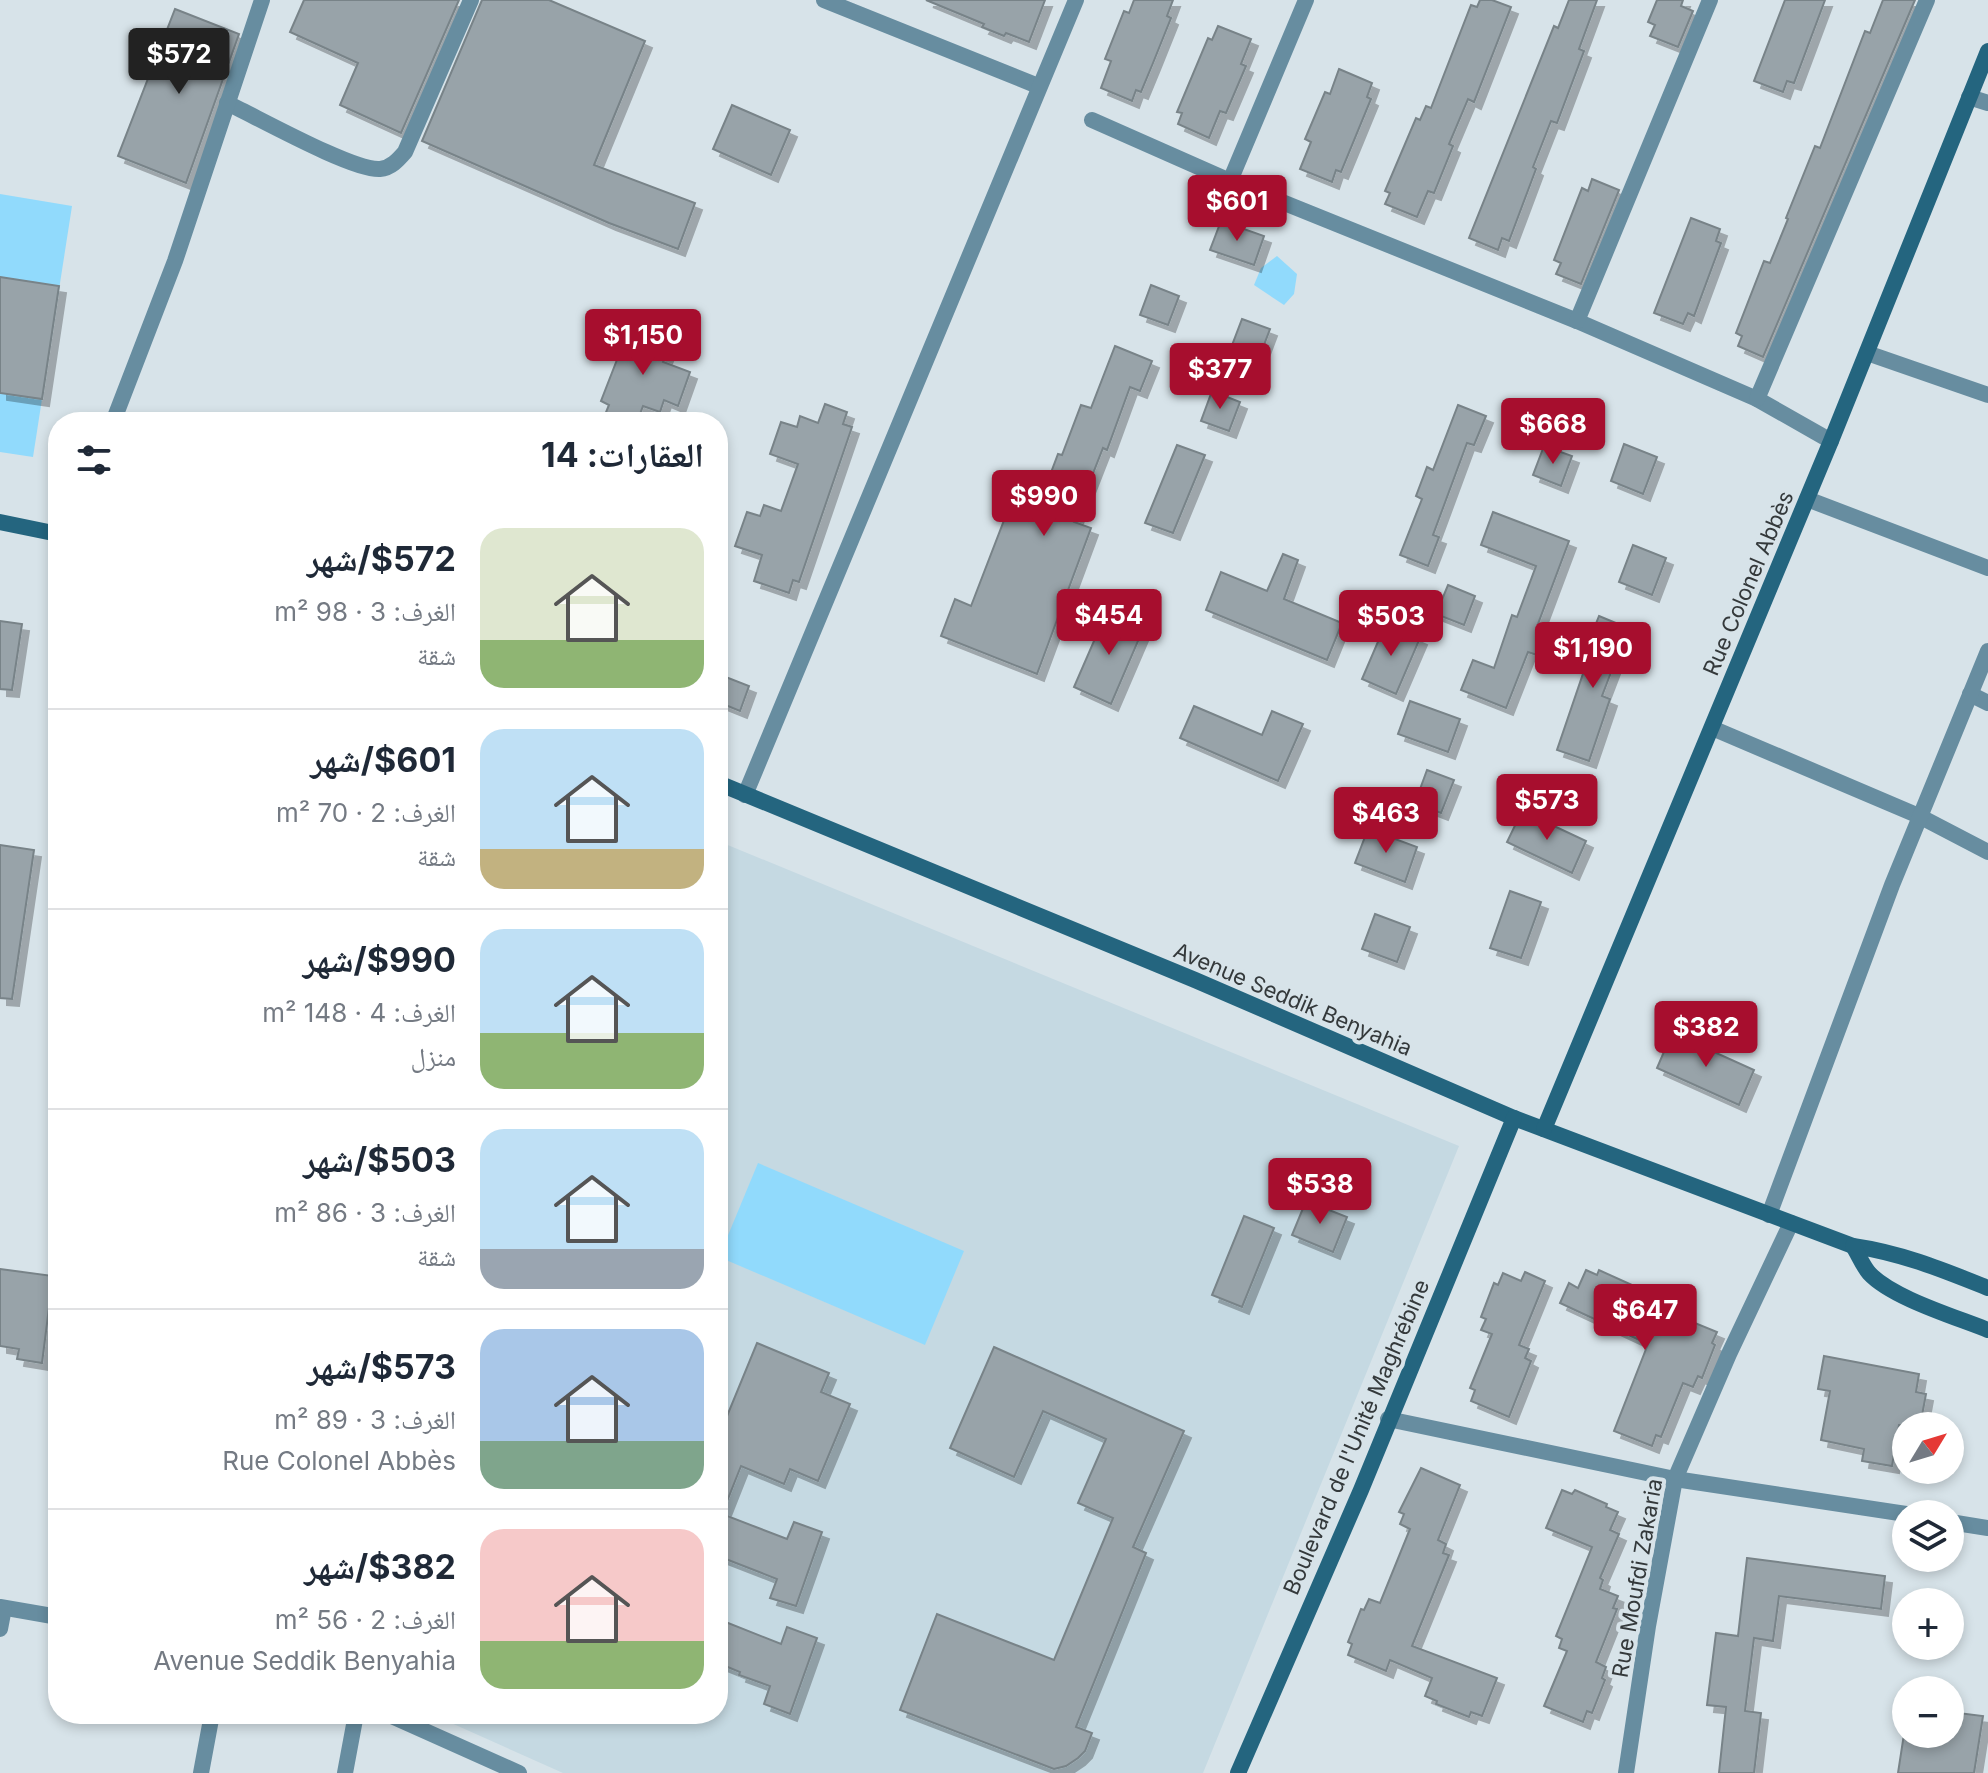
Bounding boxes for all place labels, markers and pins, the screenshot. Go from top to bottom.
pin: $572 [132,28,226,96]
pin: $601 [1190,175,1284,243]
pin: $1,150 [578,309,708,377]
pin: $377 [1173,343,1267,411]
pin: $668 [1506,398,1600,466]
pin: $990 [997,470,1091,538]
pin: $454 [1062,589,1156,657]
pin: $503 [1344,590,1438,658]
pin: $1,190 [1528,622,1658,690]
pin: $573 [1500,774,1594,842]
pin: $463 [1339,787,1433,855]
pin: $382 [1659,1001,1753,1069]
pin: $538 [1273,1158,1367,1226]
pin: $647 [1598,1284,1692,1352]

